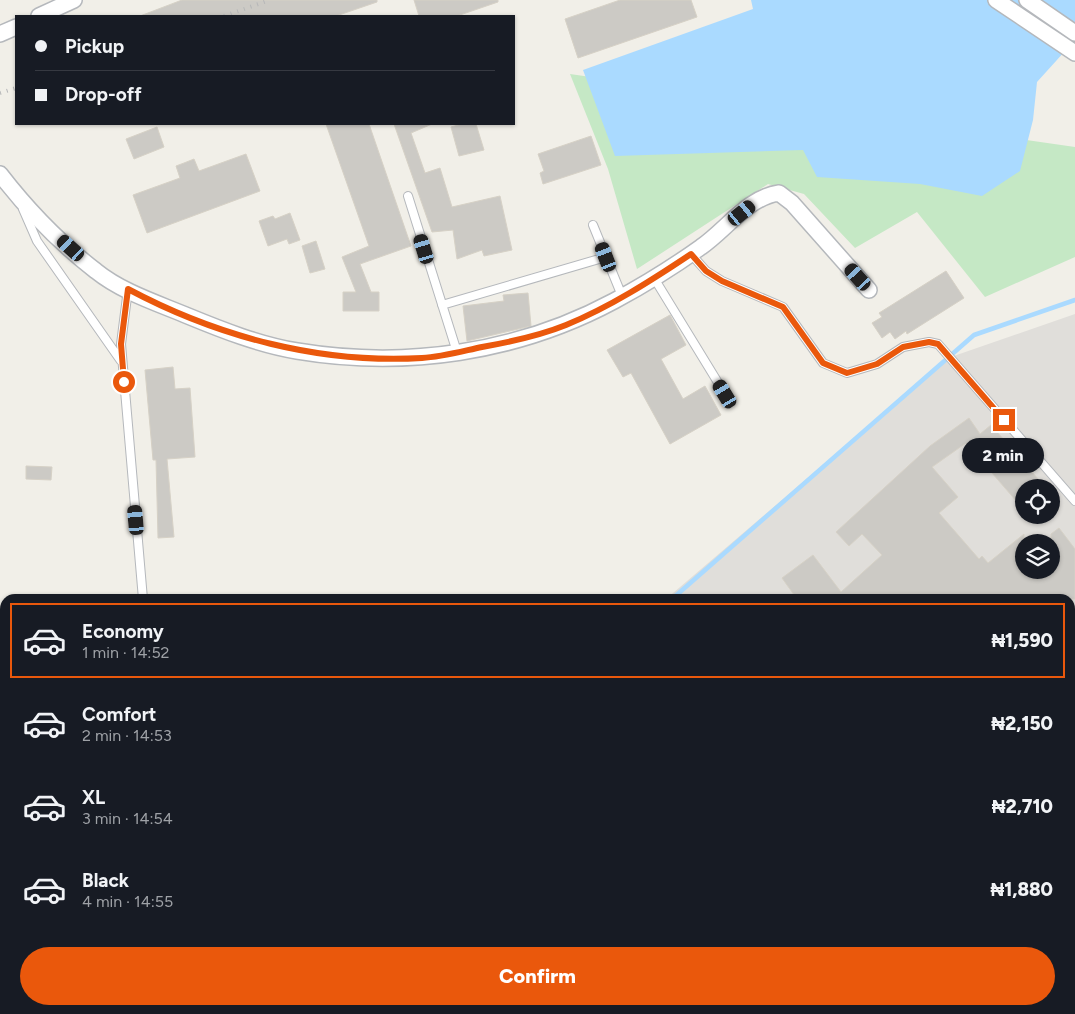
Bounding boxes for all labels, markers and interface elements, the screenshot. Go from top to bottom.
text: Pickup [65,35,124,58]
text: Drop-off [65,83,142,106]
car [725,198,758,228]
car [54,232,87,264]
car [412,232,435,266]
car [593,240,618,274]
car [842,261,873,293]
route start [113,371,135,393]
car [710,377,739,411]
route end [993,409,1015,431]
callout: 2 min [963,438,1045,472]
text: 2 min [983,446,1023,465]
map controls [1015,479,1060,579]
button: locate [1015,479,1060,524]
car [127,504,144,536]
button: layers [1015,534,1060,579]
icon: car [22,618,67,663]
text: Economy [82,620,164,643]
text: ₦1,590 [991,629,1053,652]
text: 1 min · 14:52 [82,643,170,662]
icon: car [22,701,67,746]
text: Comfort [82,703,157,726]
text: ₦2,150 [991,712,1053,735]
text: 2 min · 14:53 [82,726,172,745]
icon: car [22,784,67,829]
text: XL [82,786,105,809]
text: ₦2,710 [992,795,1053,818]
text: 3 min · 14:54 [82,809,173,828]
icon: car [22,867,67,912]
text: Black [82,869,129,892]
text: ₦1,880 [990,878,1053,901]
text: 4 min · 14:55 [82,892,173,911]
button: Confirm [20,947,1055,1005]

